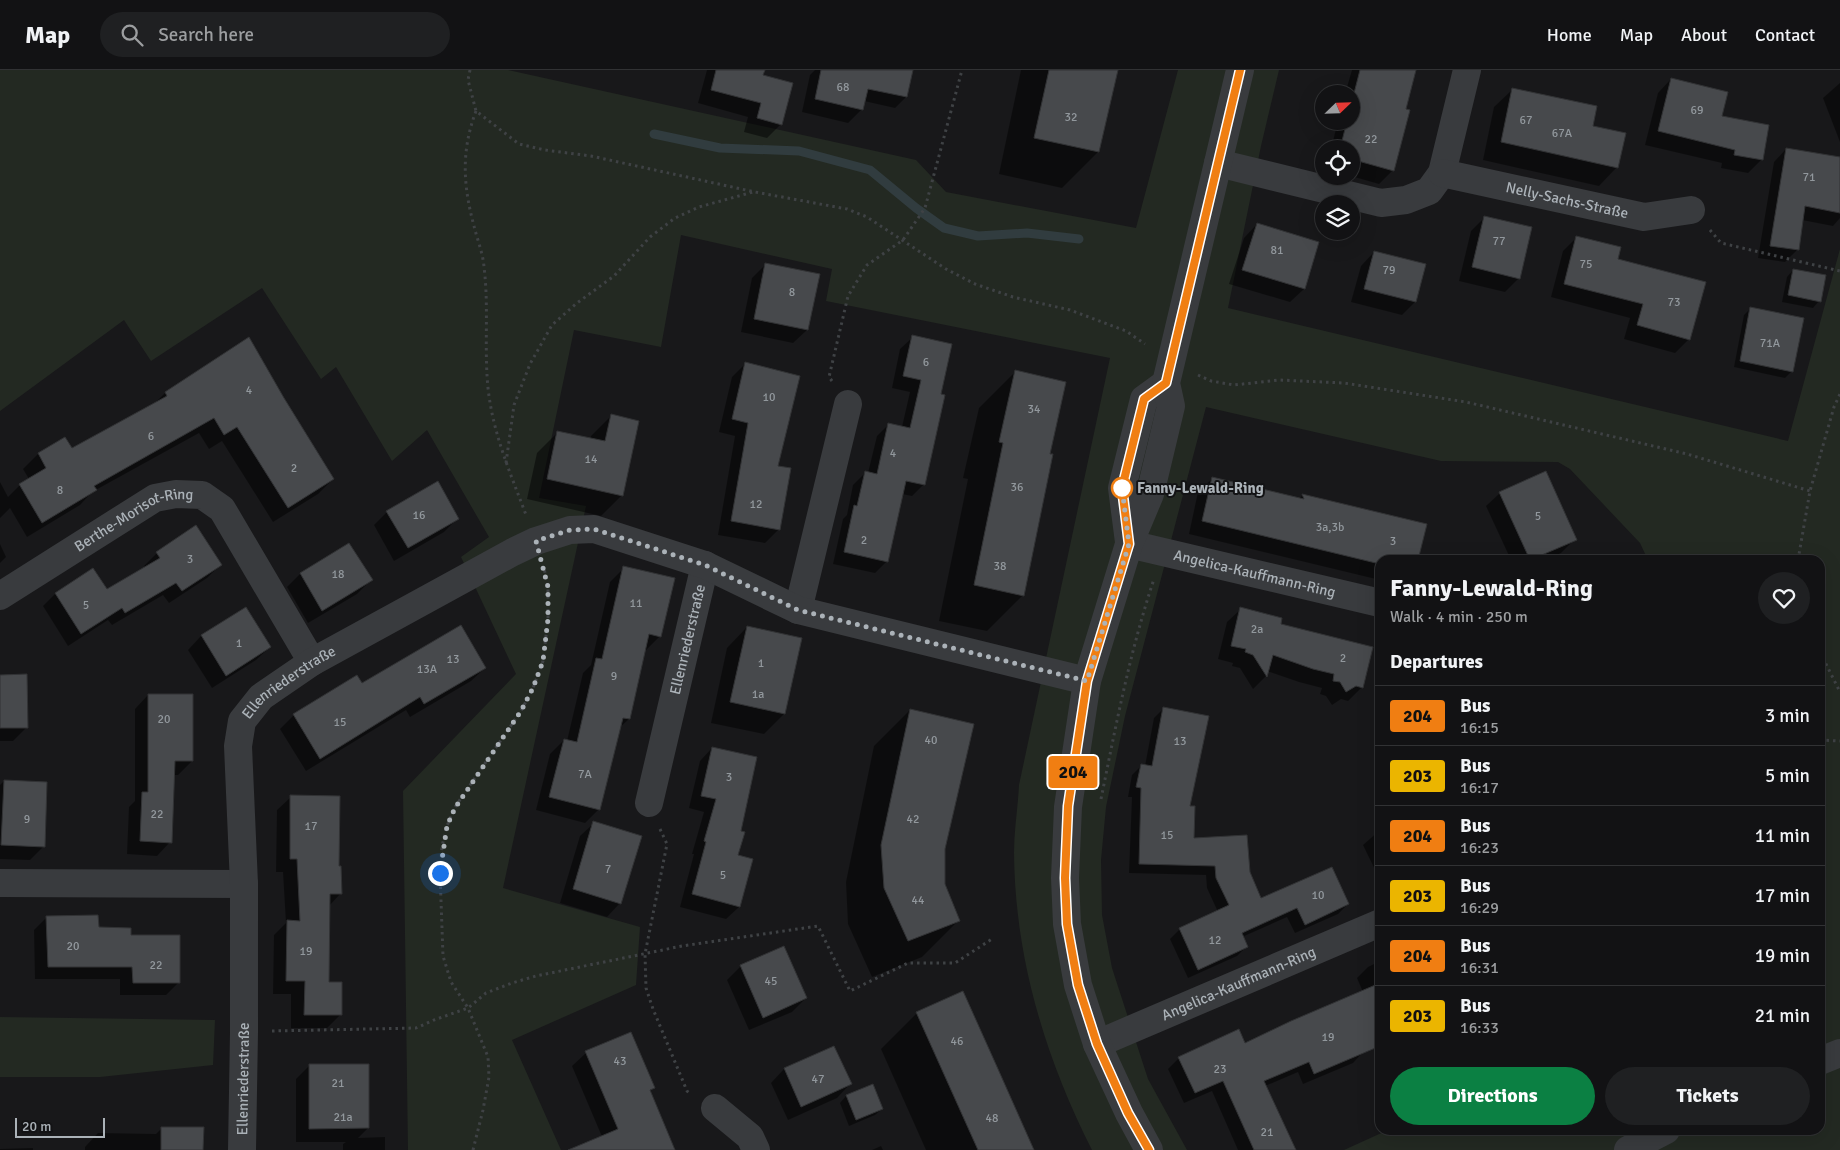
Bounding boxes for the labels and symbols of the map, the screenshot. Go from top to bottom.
house number: 68 [837,80,849,95]
north arrow [1315,85,1360,130]
house number: 69 [1691,103,1703,118]
house number: 32 [1065,110,1077,125]
house number: 67 [1520,113,1532,128]
house number: 67A [1552,126,1573,141]
house number: 22 [1365,132,1377,147]
house number: 71 [1803,170,1815,185]
street label: Nelly-Sachs-Straße [1504,178,1630,222]
house number: 77 [1493,234,1505,249]
house number: 81 [1271,243,1283,258]
house number: 75 [1580,257,1592,272]
house number: 79 [1383,263,1395,278]
house number: 8 [789,285,795,300]
house number: 73 [1668,295,1680,310]
house number: 71A [1760,336,1781,351]
house number: 6 [923,355,929,370]
house number: 4 [246,383,253,398]
house number: 10 [763,390,775,405]
house number: 34 [1028,402,1041,417]
house number: 6 [148,429,154,444]
house number: 4 [890,446,897,461]
house number: 14 [585,452,598,467]
house number: 2 [291,461,297,476]
marker: Fanny-Lewald-Ring [1111,477,1133,499]
place label: Fanny-Lewald-Ring [1137,479,1264,497]
house number: 36 [1011,480,1023,495]
house number: 8 [57,483,63,498]
street label: Berthe-Morisot-Ring [71,485,194,556]
house number: 12 [750,497,762,512]
house number: 16 [413,508,425,523]
house number: 5 [1535,509,1541,524]
house number: 3a,3b [1316,520,1344,535]
house number: 2 [861,533,867,548]
house number: 3 [1390,534,1396,549]
street label: Angelica-Kauffmann-Ring [1172,546,1337,601]
house number: 3 [187,552,193,567]
house number: 38 [994,559,1006,574]
house number: 18 [332,567,344,582]
street label: Ellenriederstraße [666,582,709,696]
house number: 11 [630,596,642,611]
house number: 5 [83,598,89,613]
house number: 2a [1251,622,1263,637]
house number: 1 [236,636,242,651]
street label: Ellenriederstraße [238,642,339,723]
house number: 2 [1340,651,1346,666]
house number: 13 [447,652,459,667]
house number: 1 [758,656,764,671]
house number: 13A [417,662,438,677]
house number: 9 [611,669,617,684]
house number: 1a [752,687,764,702]
house number: 20 [158,712,170,727]
house number: 15 [334,715,346,730]
house number: 40 [925,733,937,748]
house number: 13 [1174,734,1186,749]
line badge: 204 [1044,756,1102,788]
house number: 7A [578,767,593,782]
house number: 3 [726,770,732,785]
house number: 22 [151,807,163,822]
house number: 9 [24,812,30,827]
house number: 42 [907,812,919,827]
house number: 17 [305,819,317,834]
house number: 15 [1161,828,1173,843]
your location [428,861,453,886]
house number: 7 [605,862,611,877]
house number: 5 [720,868,726,883]
house number: 10 [1312,888,1324,903]
house number: 44 [912,893,925,908]
house number: 12 [1209,933,1221,948]
house number: 20 [67,939,79,954]
street label: Angelica-Kauffmann-Ring [1159,943,1319,1024]
house number: 19 [300,944,312,959]
house number: 22 [150,958,162,973]
house number: 45 [765,974,777,989]
street label: Ellenriederstraße [233,1023,253,1136]
house number: 19 [1322,1030,1334,1045]
house number: 46 [951,1034,963,1049]
house number: 43 [614,1054,626,1069]
house number: 23 [1214,1062,1226,1077]
house number: 47 [812,1072,824,1087]
house number: 21 [332,1076,344,1091]
house number: 21a [333,1110,353,1125]
house number: 48 [986,1111,998,1126]
scale bar [15,1115,105,1138]
house number: 21 [1261,1125,1273,1140]

